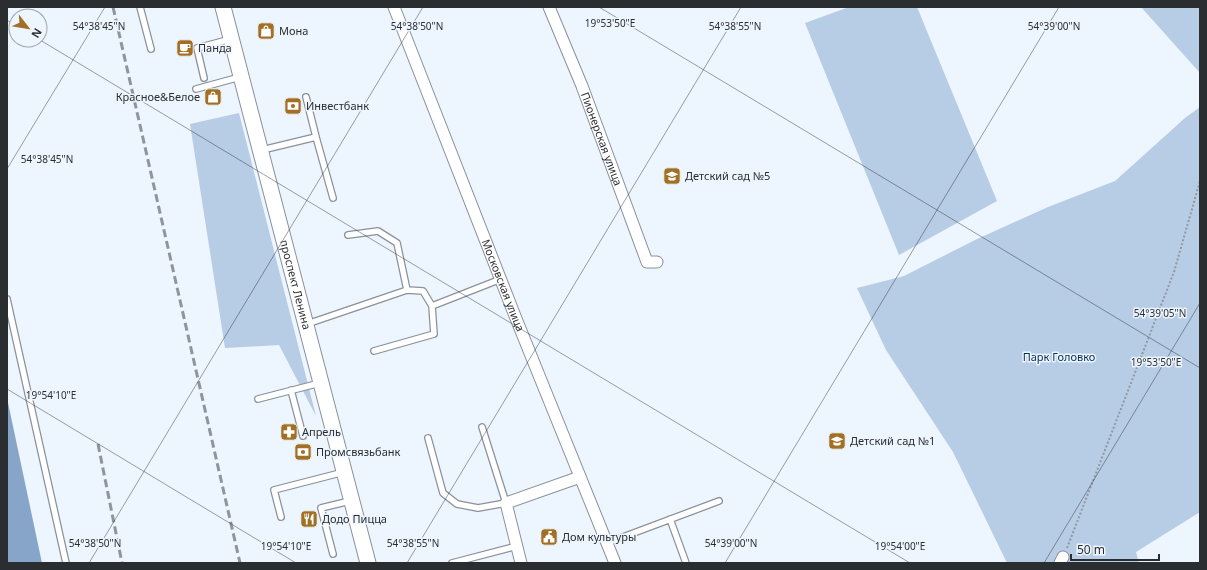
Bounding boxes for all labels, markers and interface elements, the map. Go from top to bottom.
north arrow [8,8,48,48]
text: 19°53'50"E [585,16,635,30]
text: 54°38'45"N [73,19,125,33]
text: 54°38'50"N [391,19,443,33]
text: 54°38'55"N [709,19,761,33]
text: 54°39'00"N [1028,19,1080,33]
shop icon: Мона [256,21,276,41]
place label: Мона [279,23,308,38]
text: N [28,26,46,41]
cafe icon: Панда [175,38,195,58]
place label: Панда [198,40,232,55]
shop icon: Красное&Белое [203,87,223,107]
place label: Красное&Белое [116,89,200,104]
street label: Пионерская улица [578,90,626,188]
bank icon: Инвестбанк [283,96,303,116]
place label: Инвестбанк [306,98,369,113]
text: 54°38'45"N [21,152,73,166]
school or university icon: Детский сад №5 [662,166,682,186]
place label: Детский сад №5 [685,168,770,183]
street label: Московская улица [479,237,528,334]
street label: проспект Ленина [277,238,315,331]
text: 54°39'05"N [1134,306,1186,320]
park label: Парк Головко [1023,349,1095,364]
text: 19°53'50"E [1131,355,1181,369]
text: 19°54'10"E [26,388,76,402]
pharmacy icon: Апрель [279,422,299,442]
place label: Апрель [302,424,341,439]
school or university icon: Детский сад №1 [827,431,847,451]
place label: Детский сад №1 [850,433,935,448]
bank icon: Промсвязьбанк [293,442,313,462]
place label: Промсвязьбанк [316,444,401,459]
restaurant icon: Додо Пицца [299,509,319,529]
place label: Додо Пицца [322,511,387,526]
public building icon: Дом культуры [539,527,559,547]
place label: Дом культуры [562,529,636,544]
text: 54°38'50"N [69,536,121,550]
text: 54°38'55"N [387,536,439,550]
text: 54°39'00"N [705,536,757,550]
scale bar [1071,536,1159,562]
text: 19°54'10"E [261,539,311,553]
text: 19°54'00"E [875,539,925,553]
text: 50 m [1077,541,1105,558]

